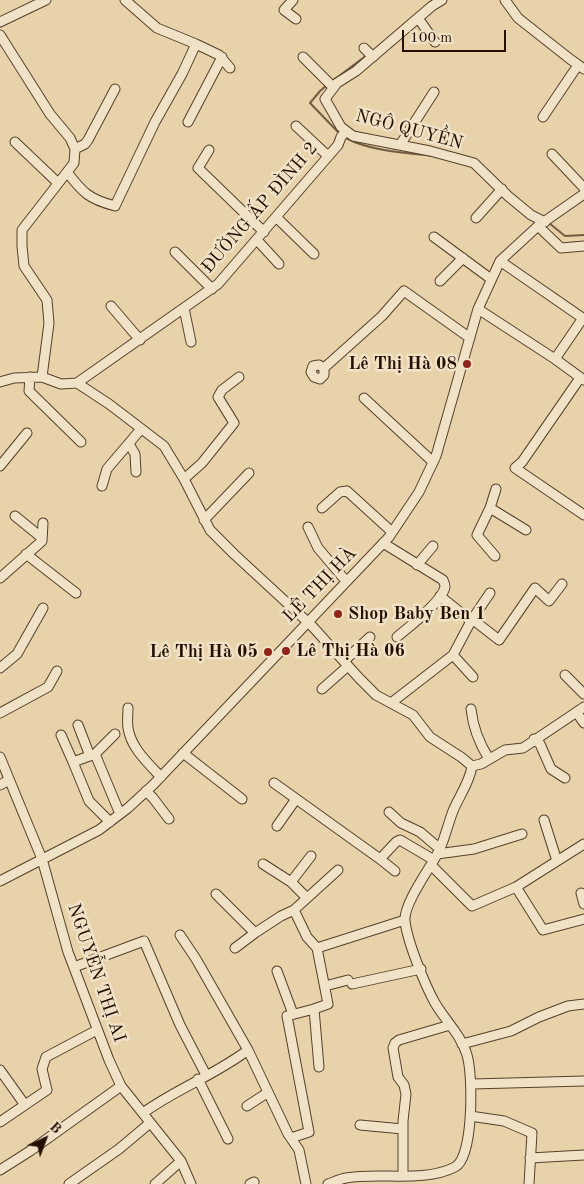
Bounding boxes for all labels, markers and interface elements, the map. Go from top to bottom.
scale bar [404,20,508,52]
text: 100 m [410,31,452,46]
street label: NGÔ QUYỀN [353,105,465,155]
street label: ĐƯỜNG ẤP ĐÌNH 2 [197,138,323,278]
place label: Lê Thị Hà 08 [348,353,457,375]
marker: Lê Thị Hà 08 [461,358,473,370]
street label: LÊ THỊ HÀ [279,543,361,627]
place label: Shop Baby Ben 1 [348,603,486,625]
marker: Shop Baby Ben 1 [332,608,344,620]
place label: Lê Thị Hà 06 [296,640,405,662]
place label: Lê Thị Hà 05 [149,641,258,663]
marker: Lê Thị Hà 06 [280,645,292,657]
marker: Lê Thị Hà 05 [262,646,274,658]
street label: NGUYỄN THỊ AI [62,901,130,1045]
north arrow [20,1114,70,1164]
text: B [47,1120,64,1137]

